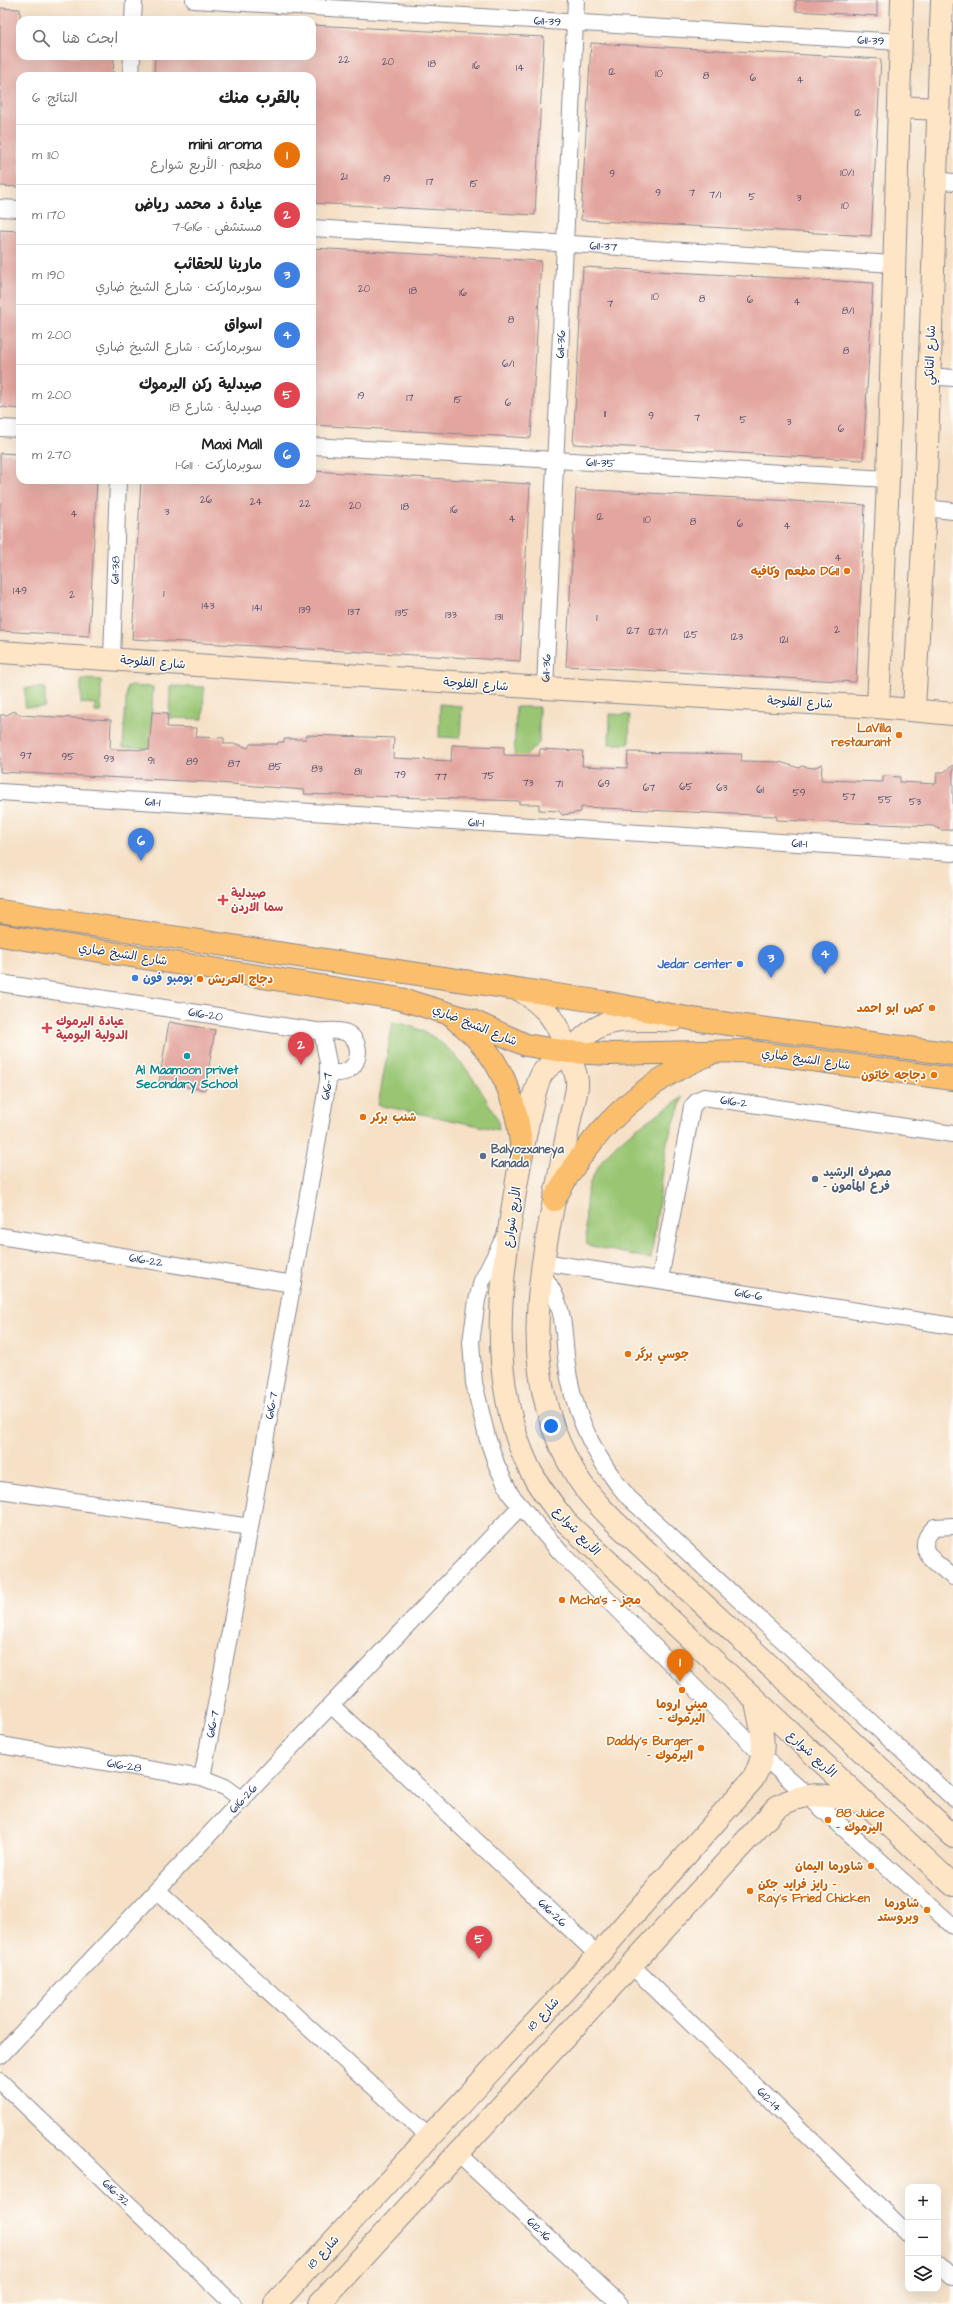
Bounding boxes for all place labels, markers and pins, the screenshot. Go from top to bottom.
place label: مطعم وكافيه D611 [751,563,839,580]
marker: مطعم وكافيه D611 [842,566,852,576]
place label: LaVilla restaurant [831,720,892,751]
marker: LaVilla restaurant [894,730,904,740]
pin: 6 [128,828,154,861]
place label: صيدلية سما الاردن [231,885,283,916]
marker: صيدلية سما الاردن [218,895,228,905]
pin: 4 [812,941,838,974]
pin: 3 [758,945,784,978]
place label: Jedar center [656,956,732,973]
marker: Jedar center [735,959,745,969]
place label: بومبو فون [143,970,193,987]
place label: دجاج العريش [208,971,273,988]
marker: بومبو فون [130,973,140,983]
marker: دجاج العريش [195,974,205,984]
place label: كص ابو احمد [857,1000,925,1017]
marker: كص ابو احمد [927,1003,937,1013]
place label: عيادة اليرموك الدولية اليومية [56,1013,128,1044]
marker: عيادة اليرموك الدولية اليومية [41,1022,53,1034]
pin: 2 [288,1032,314,1065]
marker: Al Maamoon privet Secondary School [182,1051,192,1061]
place label: Al Maamoon privet Secondary School [135,1062,239,1094]
place label: دجاجه خاتون [861,1067,926,1084]
marker: دجاجه خاتون [929,1070,939,1080]
place label: شنب بركر [370,1109,416,1126]
marker: شنب بركر [358,1112,368,1122]
place label: Balyozxaneya Kanada [491,1141,565,1172]
marker: Balyozxaneya Kanada [478,1151,488,1161]
place label: مصرف الرشيد - فرع المأمون [823,1164,891,1195]
marker: مصرف الرشيد - فرع المأمون [810,1174,820,1184]
place label: جوسي برگر [635,1346,689,1365]
marker: جوسي برگر [623,1349,633,1359]
place label: Mcha’s - مجز [570,1592,641,1609]
marker: Mcha’s - مجز [557,1595,567,1605]
pin: 1 [667,1649,693,1682]
marker: ميني اروما - اليرموك [677,1685,687,1695]
place label: ميني اروما - اليرموك [656,1696,708,1727]
place label: Daddy's Burger - اليرموك [607,1733,693,1764]
marker: Daddy's Burger - اليرموك [696,1743,706,1753]
place label: 88 Juice - اليرموك [836,1805,885,1836]
marker: 88 Juice - اليرموك [823,1815,833,1825]
place label: شاورما اليمان [795,1858,863,1875]
marker: شاورما اليمان [866,1861,876,1871]
place label: رايز فرايد جكن - Ray's Fried Chicken [758,1876,870,1908]
marker: رايز فرايد جكن - Ray's Fried Chicken [745,1886,755,1896]
place label: شاورما وبروستد [877,1895,919,1926]
marker: شاورما وبروستد [922,1905,932,1915]
pin: 5 [466,1926,492,1959]

